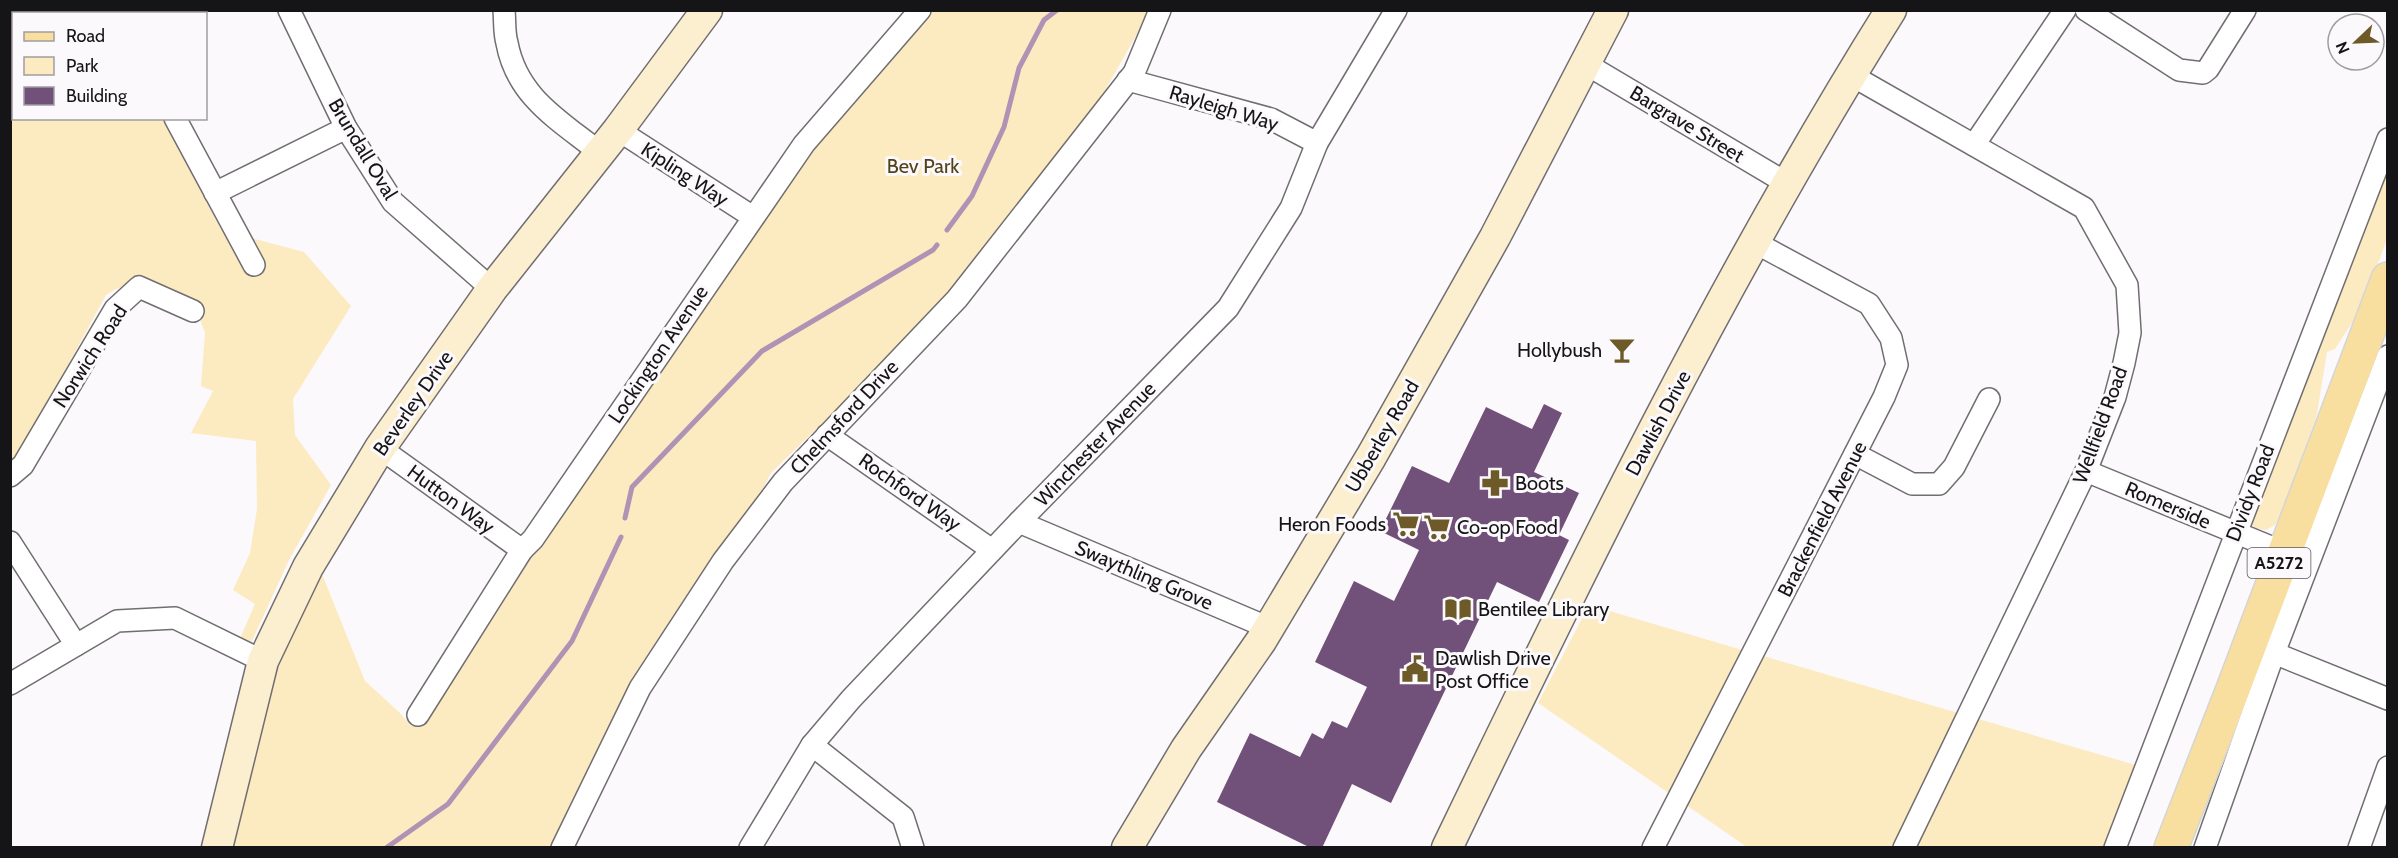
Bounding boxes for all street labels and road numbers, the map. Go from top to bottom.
street label: Rayleigh Way [1166,80,1282,136]
street label: Bargrave Street [1626,81,1749,168]
street label: Brundall Oval [323,94,403,204]
street label: Kipling Way [637,137,733,211]
street label: Lockington Avenue [603,281,713,427]
street label: Norwich Road [48,300,132,412]
street label: Beverley Drive [368,346,458,460]
street label: Chelmsford Drive [785,355,903,479]
street label: Wellfield Road [2068,363,2132,487]
street label: Dawlish Drive [1620,366,1696,480]
street label: Ubberley Road [1340,376,1424,496]
street label: Winchester Avenue [1029,377,1161,511]
street label: Brackenfield Avenue [1772,437,1872,601]
street label: Dividy Road [2221,441,2279,545]
street label: Rochford Way [854,448,966,536]
street label: Hutton Way [403,459,499,539]
street label: Romerside [2122,476,2214,534]
street label: Swaythling Grove [1071,535,1217,615]
road number: A5272 [2248,548,2310,578]

